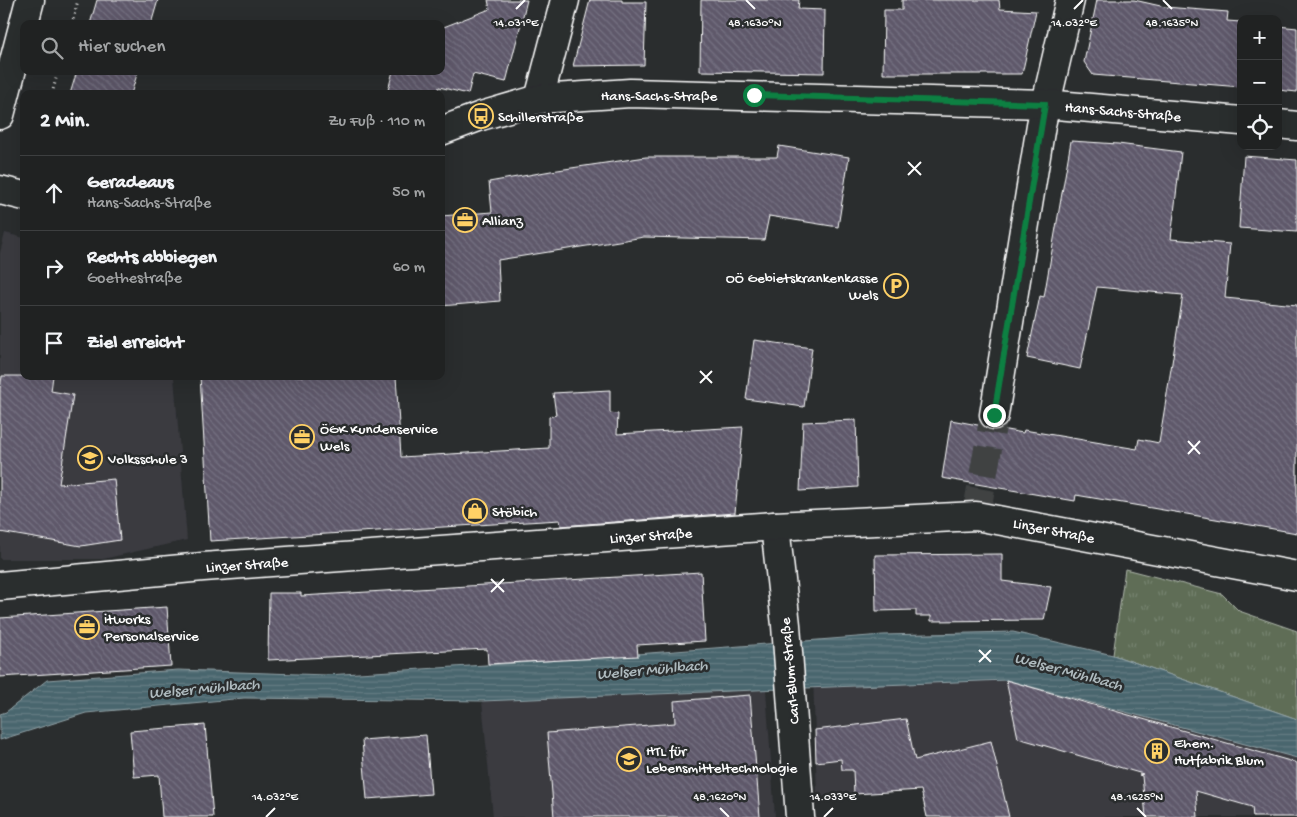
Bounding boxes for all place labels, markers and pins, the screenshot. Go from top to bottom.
bus stop icon: Schillerstraße [468,103,494,129]
place label: Schillerstraße [498,109,583,127]
office icon: Allianz [452,207,478,233]
place label: Allianz [482,213,523,231]
place label: OÖ Gebietskrankenkasse Wels [726,270,878,305]
parking icon: OÖ Gebietskrankenkasse Wels [883,273,909,299]
place label: ÖGK Kundenservice Wels [320,421,438,456]
office icon: ÖGK Kundenservice Wels [289,424,315,450]
school or university icon: Volksschule 3 [77,445,103,471]
place label: Volksschule 3 [107,451,188,469]
shop icon: Stöbich [462,498,488,524]
place label: Stöbich [492,504,537,522]
place label: itworks Personalservice [103,611,199,646]
office icon: itworks Personalservice [74,614,100,640]
place label: Ehem. Hutfabrik Blum [1174,735,1264,770]
building icon: Ehem. Hutfabrik Blum [1144,738,1170,764]
place label: HTL für Lebensmitteltechnologie [646,743,798,778]
school or university icon: HTL für Lebensmitteltechnologie [616,746,642,772]

